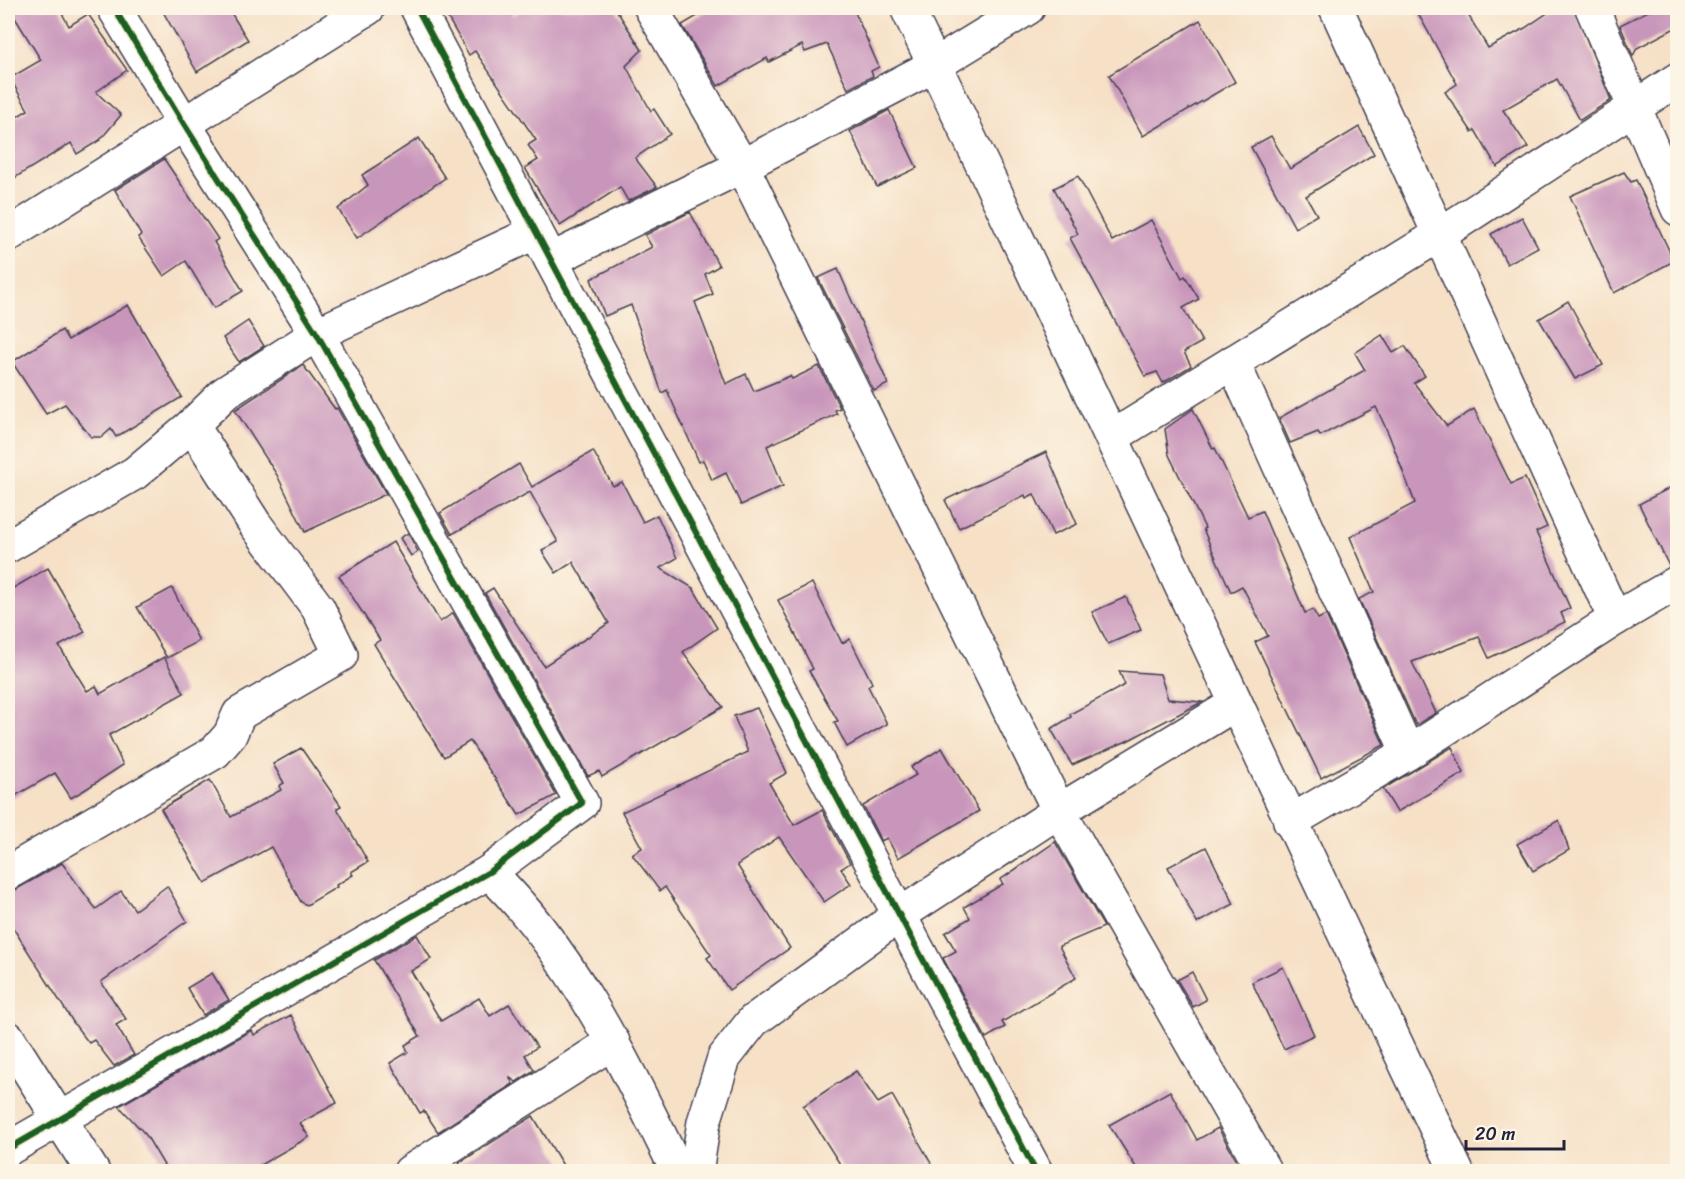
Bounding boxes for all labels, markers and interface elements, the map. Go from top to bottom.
scale bar [1466,1113,1564,1151]
text: 20 m [1475,1118,1515,1150]

